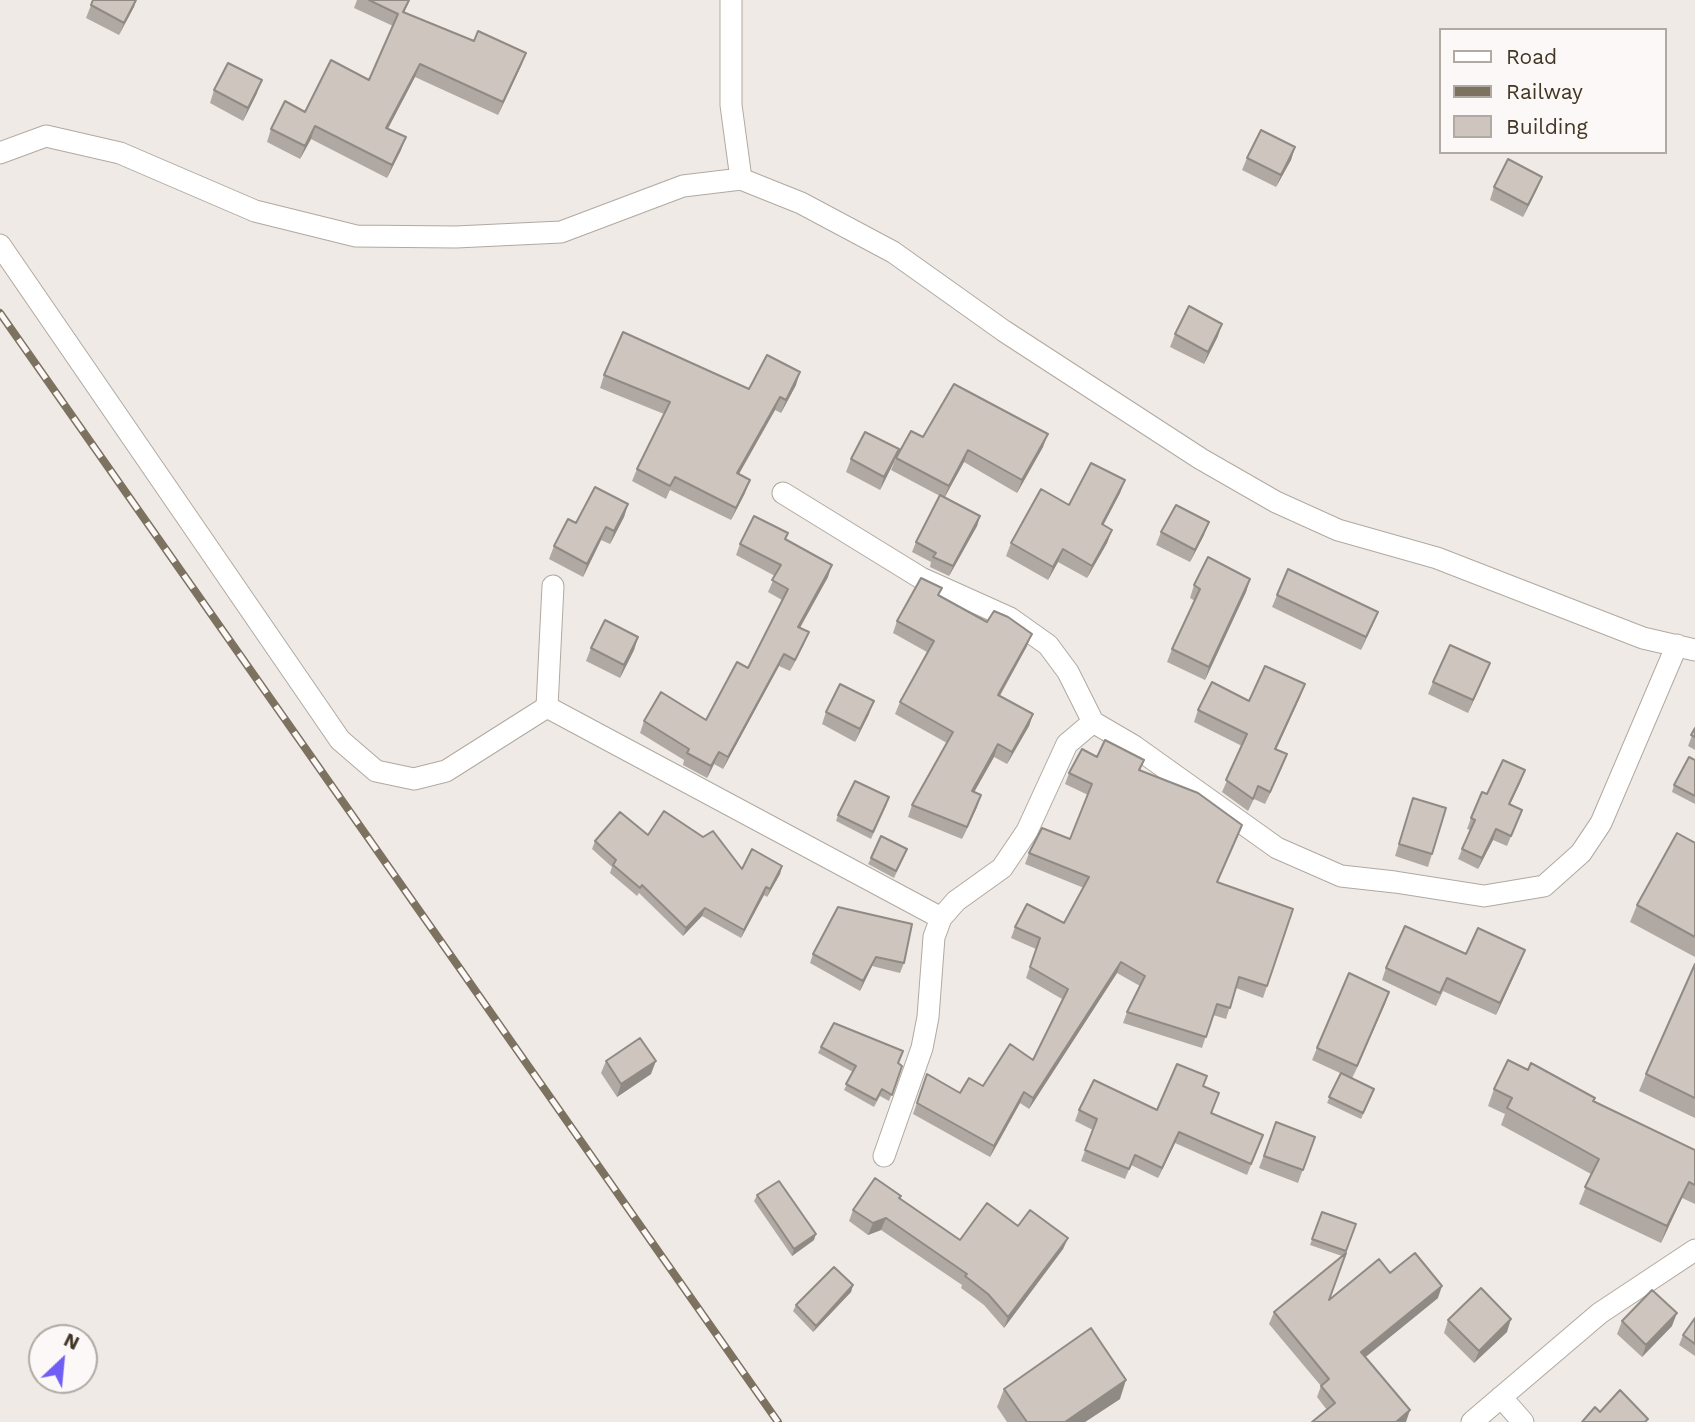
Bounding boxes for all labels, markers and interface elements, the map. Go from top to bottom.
legend [1440,28,1667,154]
text: Road [1506,44,1557,69]
text: Railway [1506,79,1583,104]
text: Building [1506,114,1588,139]
north arrow [28,1324,98,1394]
text: N [60,1328,83,1355]

